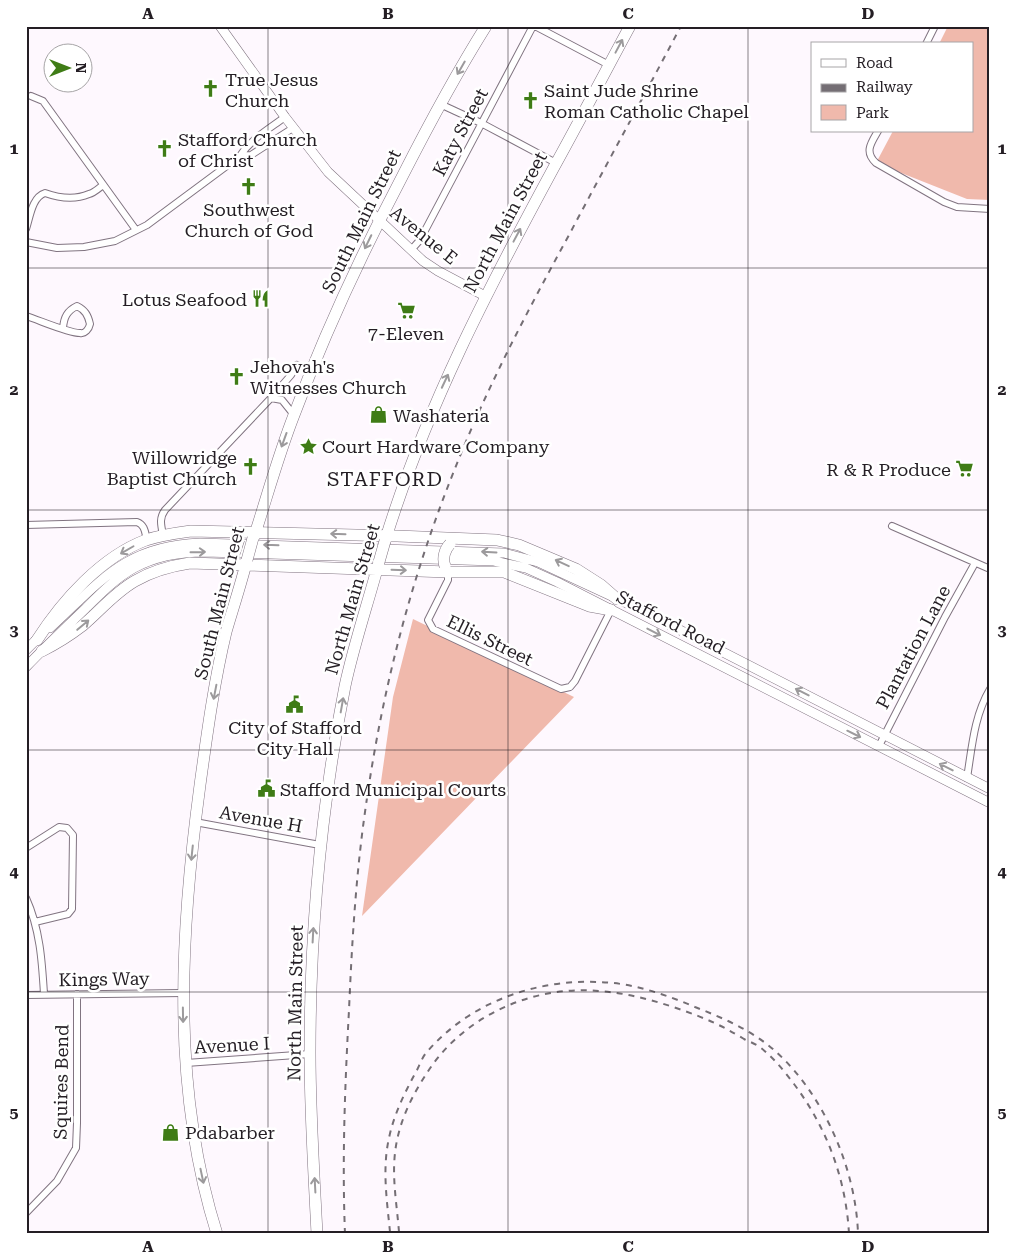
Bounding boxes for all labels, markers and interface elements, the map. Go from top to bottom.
text: A [142,4,154,23]
text: B [382,4,394,23]
text: C [622,4,634,23]
text: D [862,4,875,23]
one-way arrow [615,39,624,54]
north arrow [42,42,92,92]
legend [811,42,974,132]
text: Road [856,54,893,72]
one-way arrow [455,60,465,75]
text: N [73,63,89,74]
place label: True Jesus Church [225,69,318,111]
text: Railway [856,78,913,96]
church icon: True Jesus Church [201,79,221,99]
place label: Saint Jude Shrine Roman Catholic Chapel [544,80,749,122]
street label: Katy Street [428,84,492,179]
church icon: Saint Jude Shrine Roman Catholic Chapel [520,90,540,110]
text: Park [856,104,890,122]
place label: Stafford Church of Christ [178,129,318,171]
text: 1 [10,139,19,158]
church icon: Stafford Church of Christ [154,139,174,159]
text: 1 [998,139,1007,158]
street label: South Main Street [317,146,405,296]
street label: North Main Street [459,148,551,296]
church icon: Southwest Church of God [239,176,259,196]
place label: Southwest Church of God [185,199,314,241]
street label: Avenue E [386,201,462,269]
one-way arrow [512,228,522,243]
one-way arrow [363,235,373,250]
place label: Lotus Seafood [122,289,247,310]
restaurant icon: Lotus Seafood [251,289,271,309]
supermarket icon: 7-Eleven [396,300,416,320]
place label: 7-Eleven [368,323,445,344]
place label: Jehovah's Witnesses Church [250,356,407,398]
church icon: Jehovah's Witnesses Church [226,366,246,386]
one-way arrow [441,374,451,389]
text: 2 [10,380,19,399]
text: 2 [998,380,1007,399]
shop icon: Washateria [369,405,389,425]
place label: Washateria [393,405,490,426]
one-way arrow [279,432,289,448]
place icon: Court Hardware Company [298,436,318,456]
place label: Court Hardware Company [322,436,550,457]
place label: Willowridge Baptist Church [107,447,237,489]
church icon: Willowridge Baptist Church [241,457,261,477]
place label: R & R Produce [826,459,951,480]
supermarket icon: R & R Produce [955,459,975,479]
district label: STAFFORD [327,467,443,491]
street label: North Main Street [320,521,384,677]
street label: South Main Street [190,524,248,682]
one-way arrow [331,530,347,539]
one-way arrow [263,540,279,549]
one-way arrow [120,545,134,555]
one-way arrow [482,547,498,556]
one-way arrow [190,548,206,557]
one-way arrow [555,557,570,567]
one-way arrow [391,566,407,575]
street label: Plantation Lane [872,582,954,712]
street label: Stafford Road [613,586,729,659]
street label: Ellis Street [443,610,537,670]
one-way arrow [76,619,89,630]
text: 3 [10,621,19,640]
text: 3 [998,621,1007,640]
one-way arrow [647,627,662,637]
one-way arrow [209,683,219,699]
one-way arrow [795,687,810,696]
public building icon: City of Stafford City Hall [285,694,305,714]
one-way arrow [337,697,347,713]
place label: City of Stafford City Hall [228,717,362,759]
one-way arrow [846,730,861,739]
one-way arrow [939,762,954,772]
public building icon: Stafford Municipal Courts [256,779,276,799]
place label: Stafford Municipal Courts [280,779,506,800]
street label: Avenue H [218,801,304,837]
one-way arrow [187,844,197,860]
text: 4 [10,862,19,881]
text: 4 [998,862,1007,881]
street label: North Main Street [283,925,307,1081]
one-way arrow [309,927,318,943]
street label: Kings Way [58,968,150,990]
one-way arrow [179,1006,188,1022]
street label: Squires Bend [49,1024,73,1140]
street label: Avenue I [194,1033,270,1057]
text: 5 [10,1103,19,1122]
text: 5 [998,1103,1007,1122]
shop icon: Pdabarber [161,1122,181,1142]
place label: Pdabarber [185,1122,275,1143]
one-way arrow [198,1167,207,1183]
one-way arrow [310,1177,319,1193]
text: A [142,1237,154,1256]
text: B [382,1237,394,1256]
text: C [622,1237,634,1256]
text: D [862,1237,875,1256]

